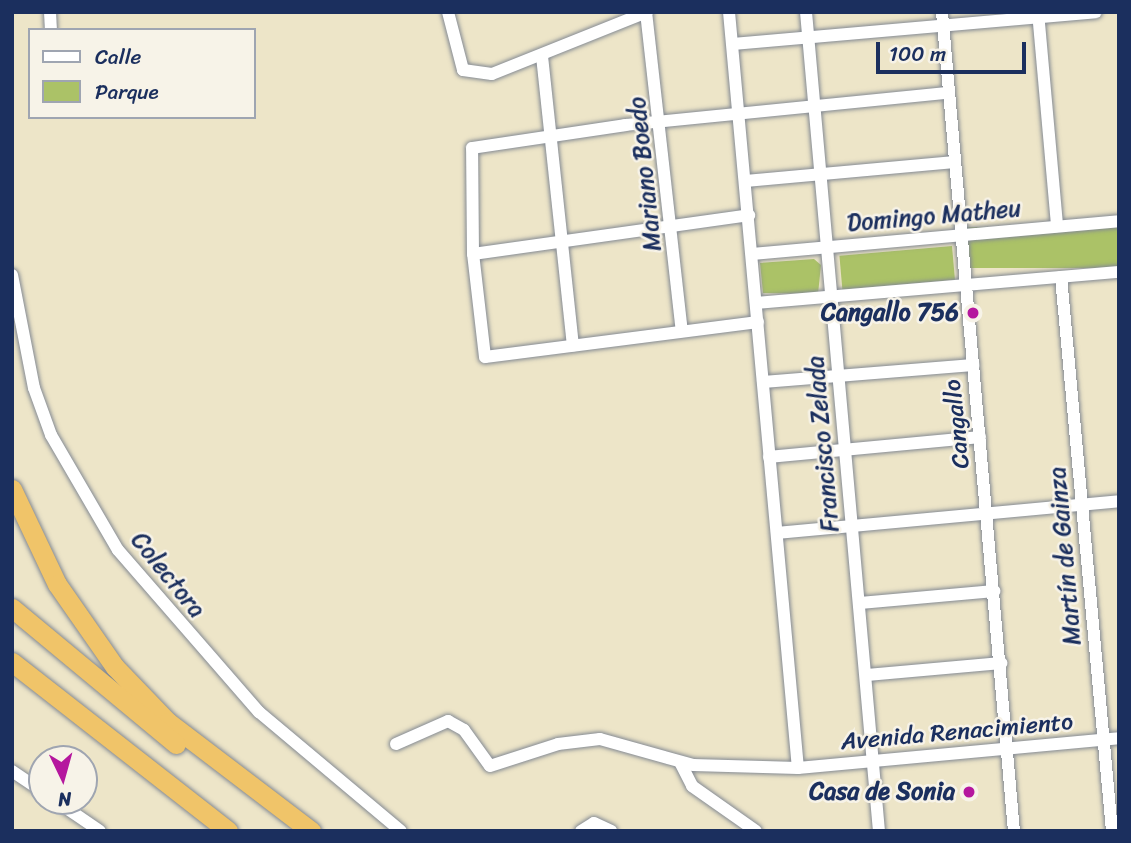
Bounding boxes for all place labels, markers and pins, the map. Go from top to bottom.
place label: Cangallo 756 [821,299,959,327]
marker: Cangallo 756 [965,305,981,321]
place label: Casa de Sonia [809,778,955,806]
marker: Casa de Sonia [961,784,977,800]

